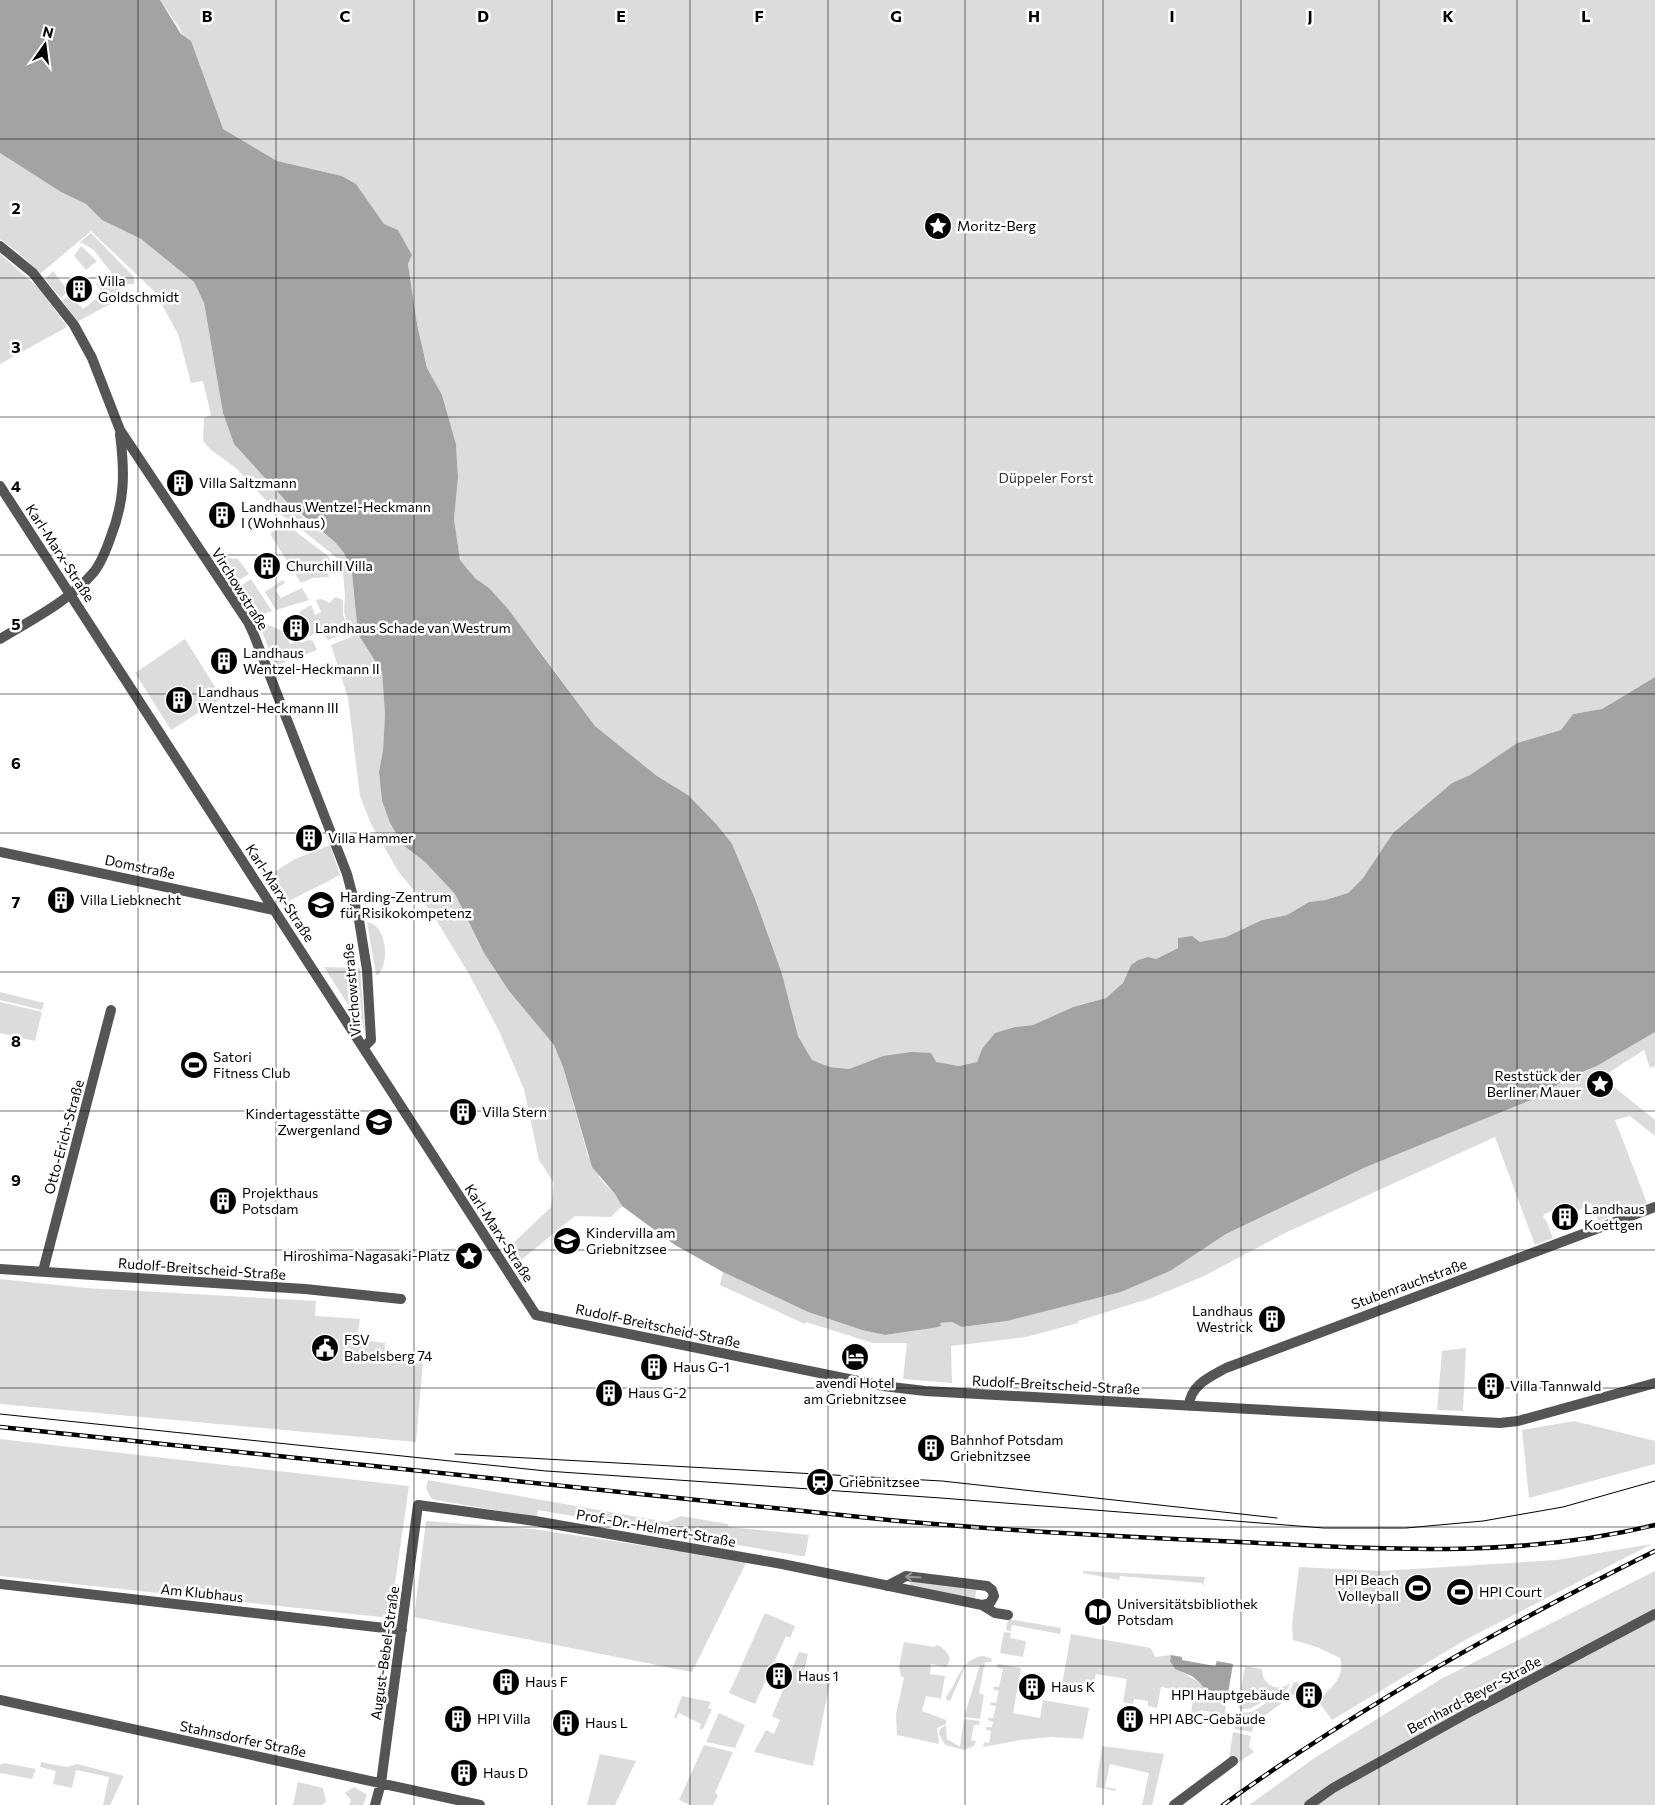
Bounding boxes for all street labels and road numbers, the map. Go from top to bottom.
street label: Karl-Marx-Straße [22,501,98,605]
street label: Virchowstraße [208,545,272,633]
street label: Karl-Marx-Straße [242,841,318,945]
street label: Domstraße [103,851,177,882]
street label: Virchowstraße [339,943,364,1037]
street label: Otto-Erich-Straße [40,1078,87,1196]
street label: Karl-Marx-Straße [461,1181,537,1285]
street label: Rudolf-Breitscheid-Straße [118,1254,286,1283]
street label: Stubenrauchstraße [1349,1255,1469,1312]
street label: Rudolf-Breitscheid-Straße [574,1300,742,1351]
street label: Rudolf-Breitscheid-Straße [972,1372,1140,1397]
street label: Prof.-Dr.-Helmert-Straße [575,1505,737,1550]
street label: Am Klubhaus [160,1580,244,1605]
street label: August-Bebel-Straße [367,1585,402,1721]
street label: Bernhard-Beyer-Straße [1404,1652,1544,1737]
street label: Stahnsdorfer Straße [178,1717,308,1760]

